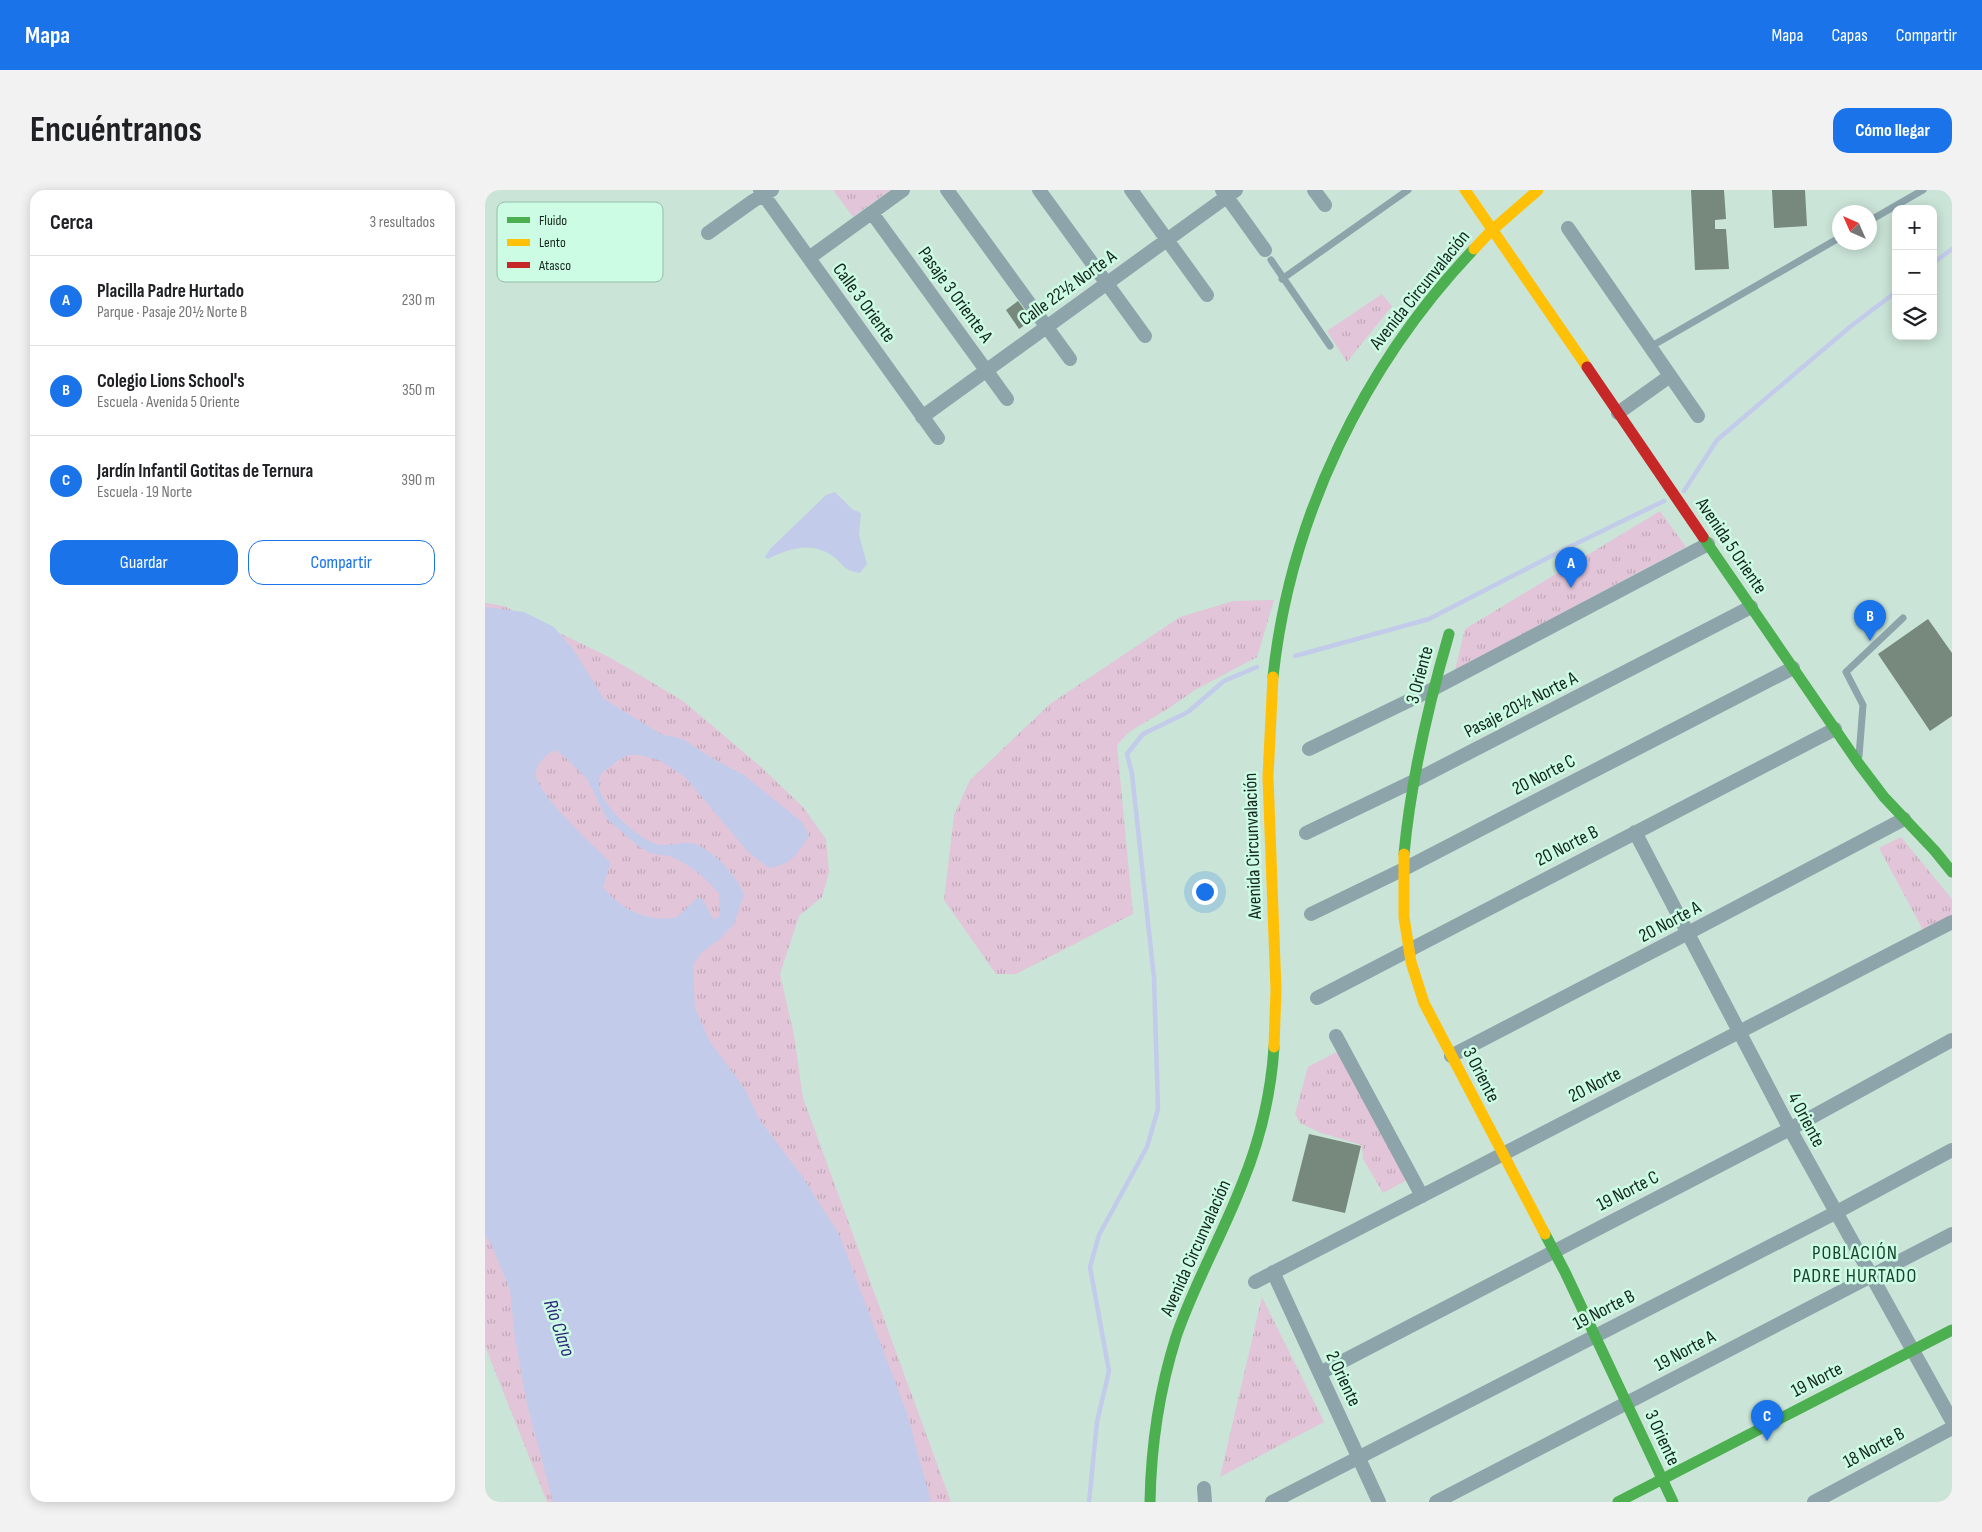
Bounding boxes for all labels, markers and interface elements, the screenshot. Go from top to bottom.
text: Mapa [25,21,70,50]
text: Mapa [1771,25,1803,46]
text: Capas [1831,25,1868,46]
text: Compartir [1896,25,1957,46]
button: Cómo llegar [1833,108,1952,153]
text: Encuéntranos [30,109,202,152]
legend [497,202,663,282]
north arrow [1832,205,1877,250]
map controls [1892,205,1937,340]
button: + [1892,205,1937,250]
text: Cerca [50,210,93,235]
text: Fluido [539,212,567,229]
text: 3 resultados [370,213,435,232]
street label: Avenida Circunvalación [1364,226,1475,355]
text: Lento [539,234,566,251]
street label: Pasaje 3 Oriente A [913,243,998,348]
street label: Calle 22½ Norte A [1015,245,1122,331]
button: − [1892,250,1937,295]
text: Atasco [538,257,571,274]
street label: Calle 3 Oriente [828,259,900,347]
text: Placilla Padre Hurtado [97,280,244,303]
text: A [62,291,70,310]
text: 230 m [402,291,435,310]
button: layers [1892,295,1937,340]
text: Parque · Pasaje 20½ Norte B [97,303,247,322]
text: Colegio Lions School's [97,370,244,393]
text: B [62,381,70,400]
text: 350 m [402,381,435,400]
text: Escuela · Avenida 5 Oriente [97,393,240,412]
text: Jardín Infantil Gotitas de Ternura [97,460,313,483]
text: C [62,471,70,490]
text: 390 m [401,471,435,490]
text: Escuela · 19 Norte [97,483,192,502]
street label: Avenida 5 Oriente [1690,493,1772,598]
button: Guardar [50,540,238,585]
button: Compartir [248,540,435,585]
pin: A [1555,547,1587,588]
pin: B [1854,600,1886,641]
street label: 3 Oriente [1401,644,1439,706]
street label: Pasaje 20½ Norte A [1460,666,1582,743]
street label: 20 Norte C [1508,749,1580,801]
street label: Avenida Circunvalación [1239,772,1267,921]
street label: 20 Norte B [1532,820,1602,872]
your location [1192,879,1218,905]
street label: 20 Norte A [1635,896,1706,948]
street label: 3 Oriente [1457,1044,1505,1106]
street label: 20 Norte [1565,1062,1625,1108]
street label: 4 Oriente [1782,1089,1830,1151]
street label: 19 Norte C [1593,1166,1663,1216]
street label: Avenida Circunvalación [1155,1176,1236,1321]
district label: POBLACIÓN PADRE HURTADO [1793,1241,1917,1288]
street label: 19 Norte B [1569,1285,1639,1335]
water label: Río Claro [538,1296,580,1360]
street label: 19 Norte A [1651,1325,1720,1377]
street label: 2 Oriente [1320,1348,1366,1410]
street label: 19 Norte [1787,1357,1847,1403]
pin: C [1751,1400,1783,1441]
street label: 3 Oriente [1639,1407,1685,1469]
street label: 18 Norte B [1839,1422,1909,1474]

